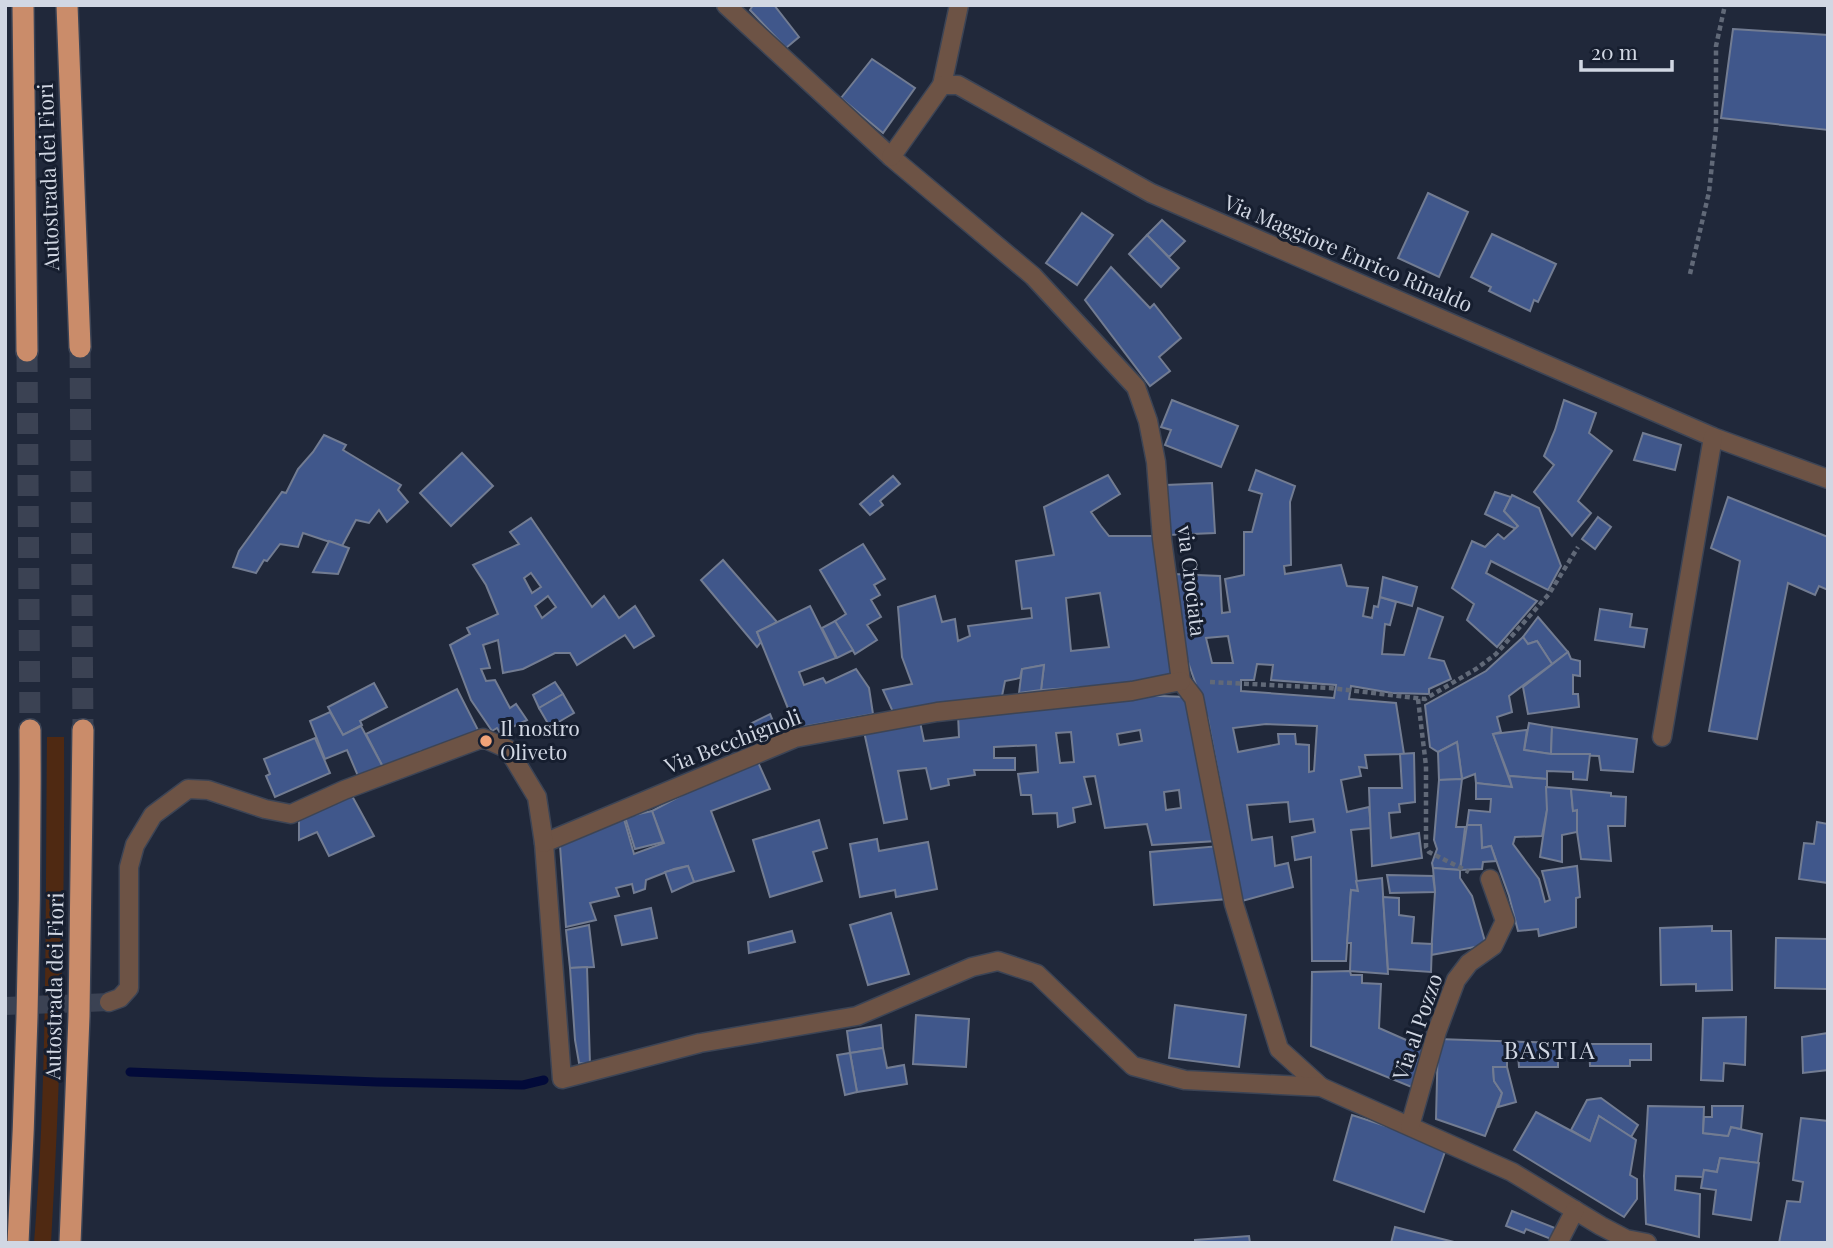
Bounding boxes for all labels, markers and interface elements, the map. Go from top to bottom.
scale bar [1581,28,1672,72]
text: 20 m [1591,37,1638,65]
street label: Autostrada dei Fiori [30,83,64,272]
street label: Via Maggiore Enrico Rinaldo [1219,187,1477,317]
street label: via Crociata [1172,523,1214,638]
street label: Via Becchignoli [659,701,804,779]
place label: Il nostro Oliveto [500,713,580,765]
marker: Il nostro Oliveto [478,733,494,749]
street label: Autostrada dei Fiori [37,892,69,1081]
street label: Via al Pozzo [1384,969,1447,1084]
district label: BASTIA [1503,1033,1597,1065]

